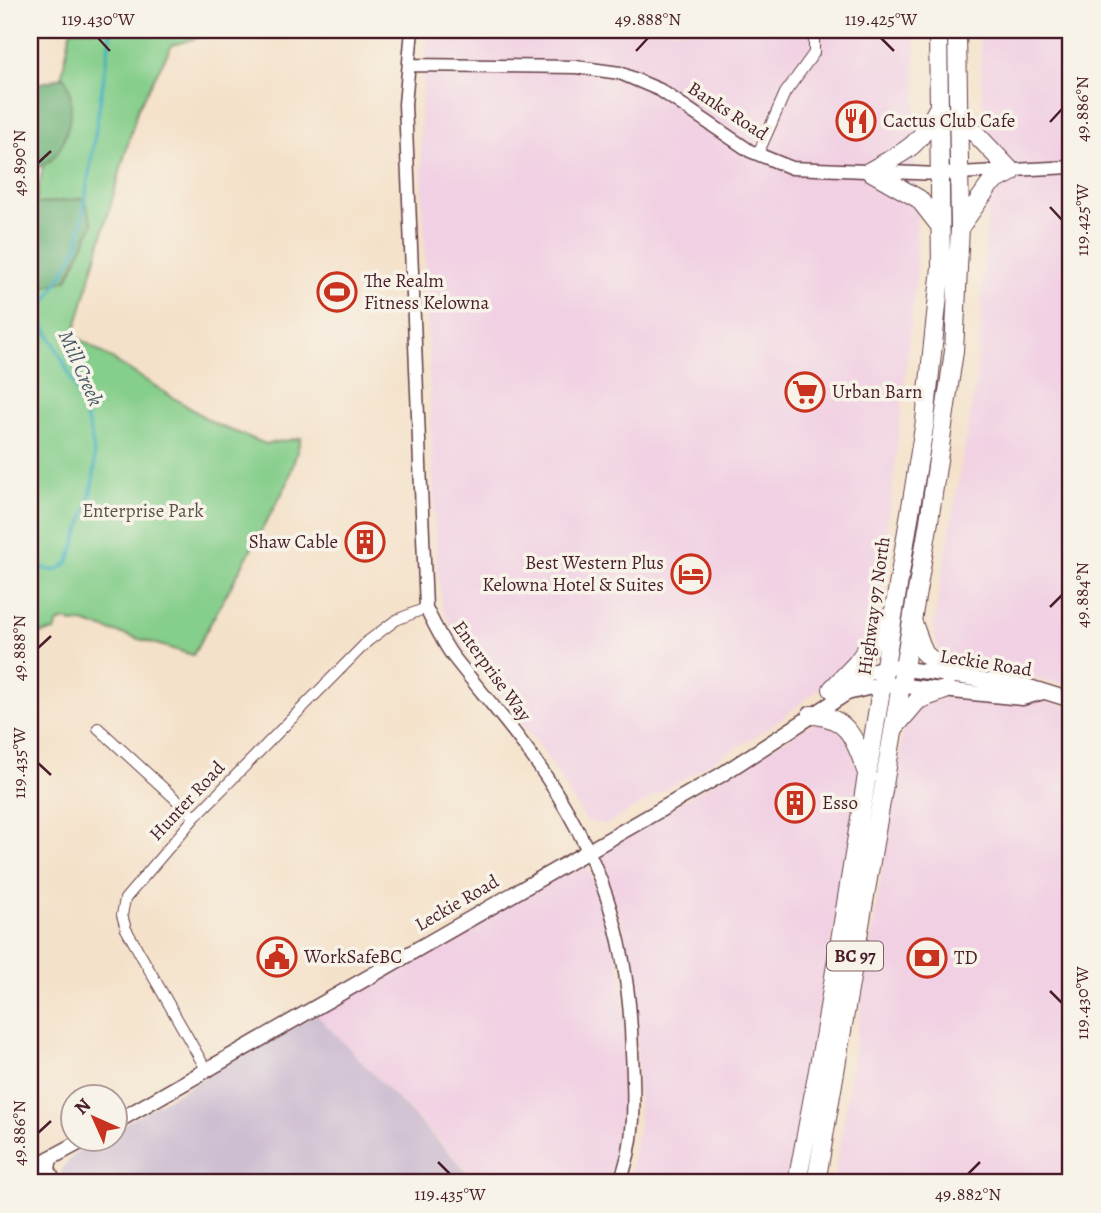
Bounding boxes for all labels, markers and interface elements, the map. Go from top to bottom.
text: 119.430°W [61,7,135,31]
text: 49.888°N [615,7,681,31]
text: 119.425°W [845,7,918,31]
street label: Banks Road [683,75,774,147]
text: 49.886°N [1070,76,1094,142]
restaurant icon: Cactus Club Cafe [835,100,877,142]
place label: Cactus Club Cafe [883,108,1015,134]
text: 49.890°N [7,130,31,196]
text: 119.425°W [1070,183,1094,256]
place label: The Realm Fitness Kelowna [364,268,489,316]
sports icon: The Realm Fitness Kelowna [316,271,358,313]
water label: Mill Creek [52,326,110,410]
supermarket icon: Urban Barn [784,371,826,413]
place label: Urban Barn [832,379,922,405]
park label: Enterprise Park [82,498,204,524]
building icon: Shaw Cable [344,521,386,563]
place label: Shaw Cable [249,529,338,555]
street label: Highway 97 North [851,535,897,677]
place label: Best Western Plus Kelowna Hotel & Suites [482,550,664,598]
hotel icon: Best Western Plus Kelowna Hotel & Suites [670,553,712,595]
text: 49.884°N [1070,562,1094,628]
text: 49.888°N [7,615,31,681]
street label: Enterprise Way [447,615,538,727]
street label: Leckie Road [938,643,1035,683]
text: 119.435°W [7,727,31,799]
street label: Hunter Road [143,755,231,847]
building icon: Esso [774,782,816,824]
place label: Esso [822,790,858,816]
street label: Leckie Road [410,868,504,937]
public building icon: WorkSafeBC [256,936,298,978]
bank icon: TD [906,937,948,979]
road number: BC 97 [827,942,883,971]
place label: WorkSafeBC [303,944,402,970]
place label: TD [954,945,978,971]
text: 119.430°W [1070,966,1094,1040]
north arrow [60,1084,130,1154]
text: N [69,1092,97,1121]
text: 49.886°N [7,1100,31,1166]
text: 119.435°W [414,1182,486,1206]
text: 49.882°N [935,1182,1001,1206]

